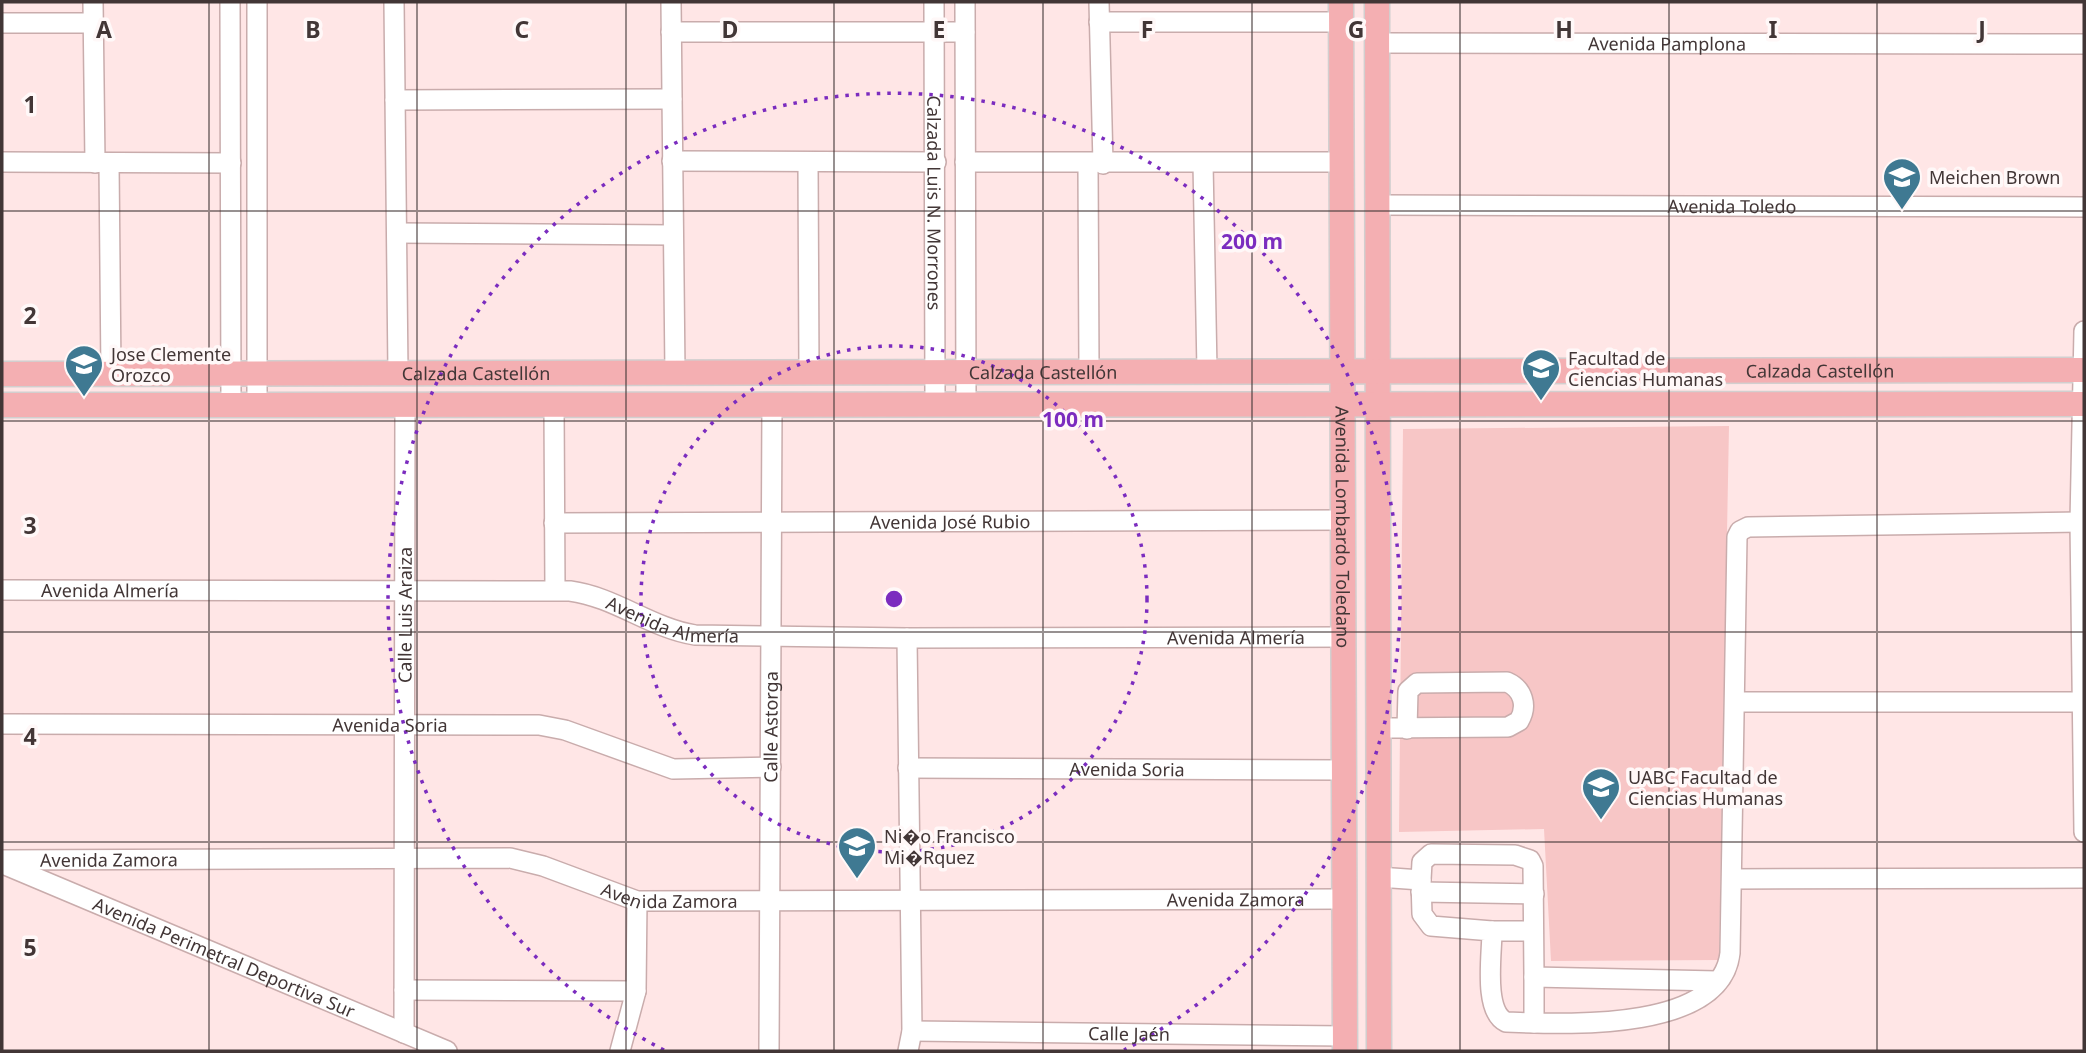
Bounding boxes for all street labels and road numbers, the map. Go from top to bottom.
street label: Avenida Pamplona [1588,31,1746,56]
street label: Calzada Luis N. Morrones [922,96,947,310]
street label: Avenida Toledo [1668,194,1796,218]
street label: Calzada Castellón [1746,358,1894,383]
street label: Calzada Castellón [969,360,1117,384]
street label: Calzada Castellón [402,361,550,385]
street label: Avenida Lombardo Toledano [1331,406,1355,648]
street label: Avenida José Rubio [870,509,1030,534]
street label: Calle Luis Araiza [393,547,417,683]
street label: Avenida Almería [41,578,179,602]
street label: Avenida Almería [603,590,739,648]
street label: Avenida Almería [1167,625,1305,649]
street label: Calle Astorga [758,671,783,783]
street label: Avenida Soria [332,713,448,737]
street label: Avenida Soria [1069,757,1185,781]
street label: Avenida Zamora [40,847,178,872]
street label: Avenida Zamora [598,877,738,914]
street label: Avenida Zamora [1167,887,1305,911]
street label: Avenida Perimetral Deportiva Sur [90,891,359,1023]
street label: Calle Jaén [1088,1021,1170,1046]

